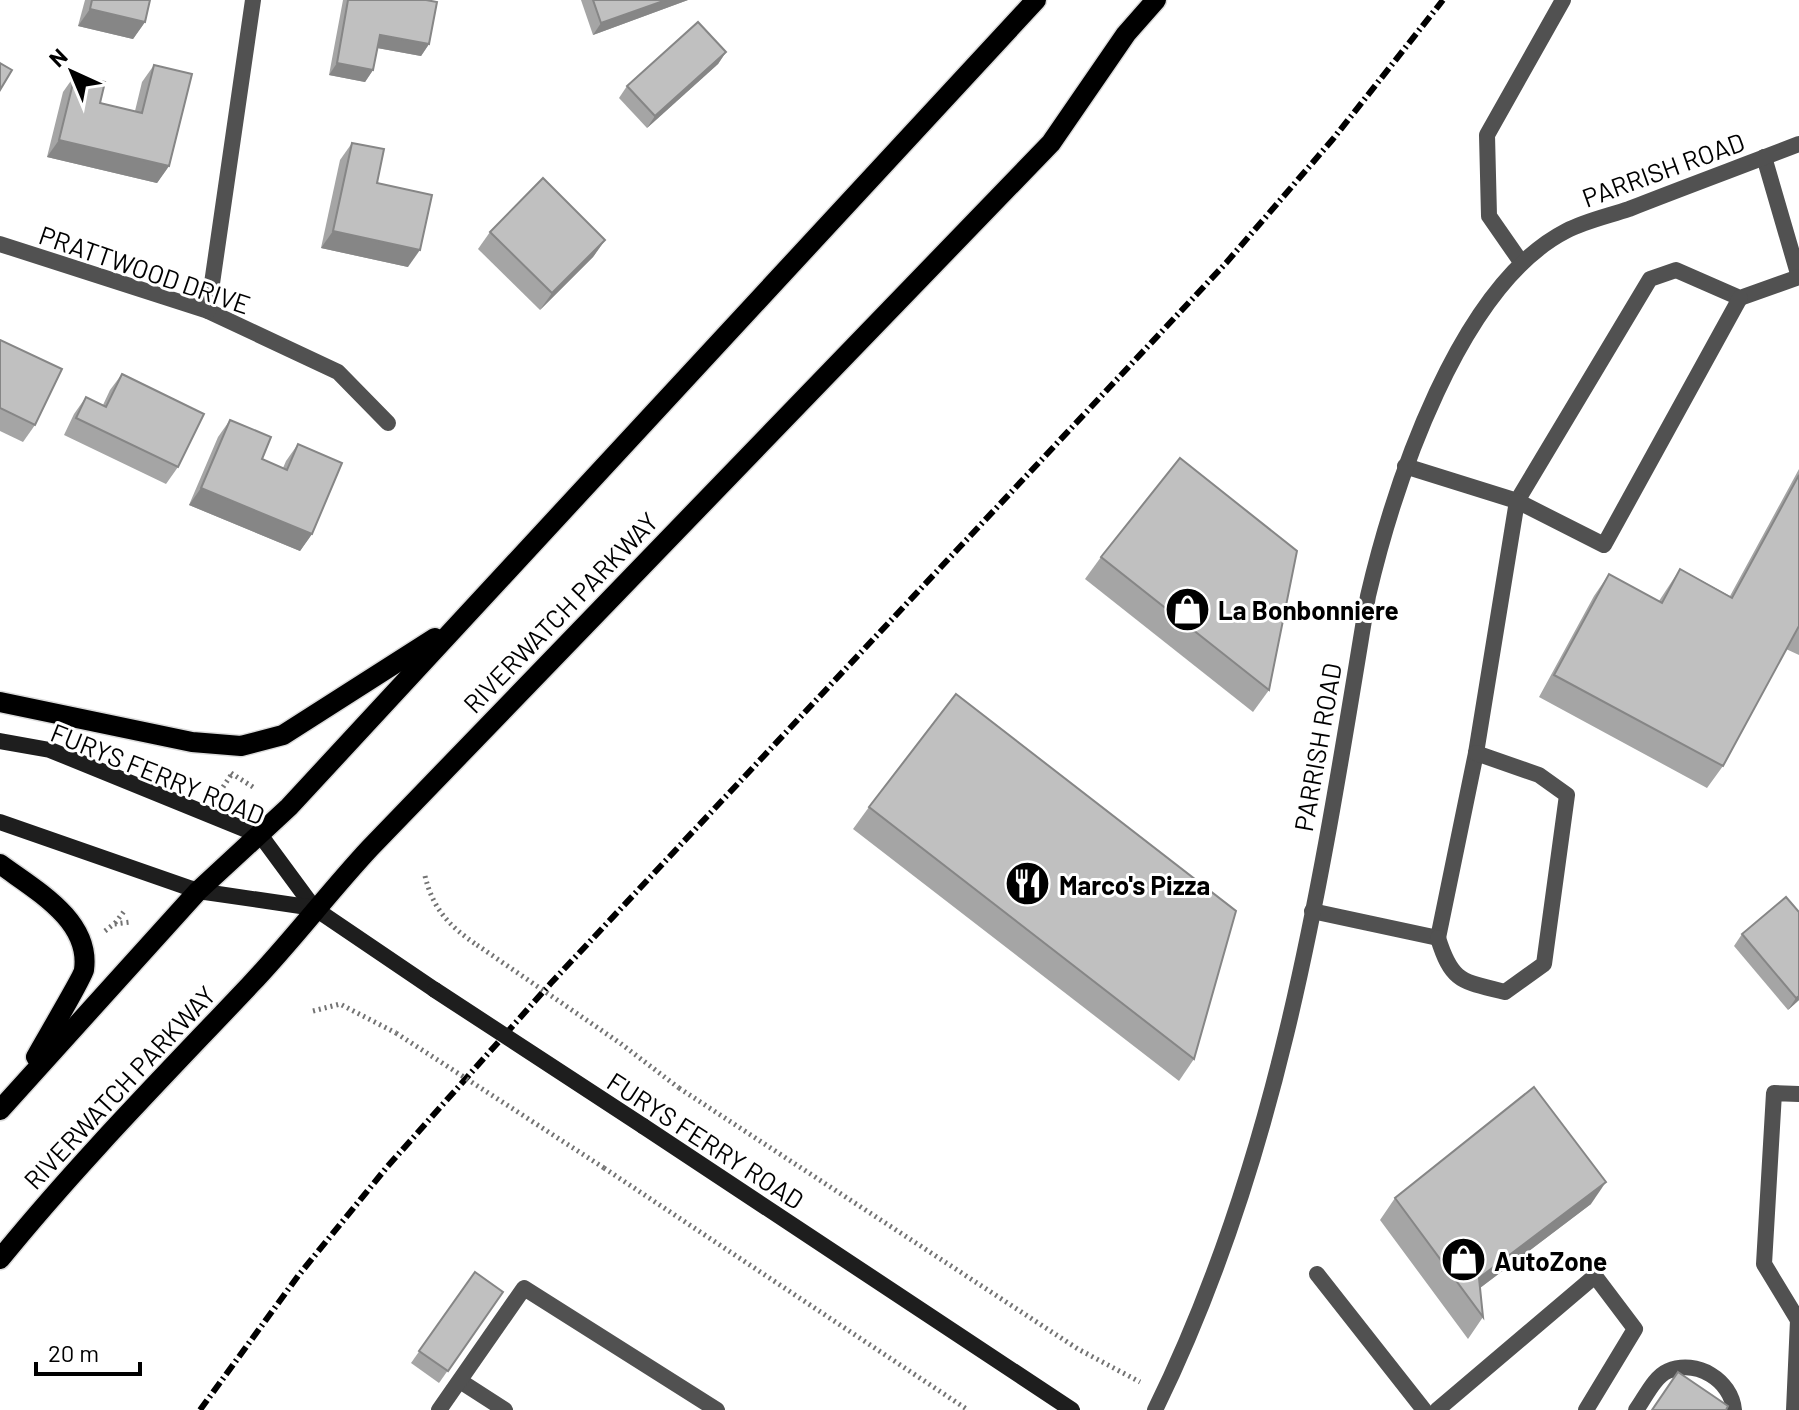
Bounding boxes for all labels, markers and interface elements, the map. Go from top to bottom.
north arrow [32,32,112,112]
text: N [43,42,72,71]
street label: PARRISH ROAD [1578,125,1748,213]
street label: PRATTWOOD DRIVE [35,218,255,320]
street label: RIVERWATCH PARKWAY [456,505,664,719]
shop icon: La Bonbonniere [1163,585,1211,633]
place label: La Bonbonniere [1218,594,1399,625]
street label: PARRISH ROAD [1287,660,1347,834]
street label: FURYS FERRY ROAD [47,716,269,830]
restaurant icon: Marco's Pizza [1004,860,1052,908]
place label: Marco's Pizza [1059,869,1210,900]
street label: RIVERWATCH PARKWAY [17,979,221,1195]
street label: FURYS FERRY ROAD [602,1065,810,1215]
shop icon: AutoZone [1439,1236,1487,1284]
place label: AutoZone [1494,1245,1607,1276]
scale bar [36,1326,140,1376]
text: 20 m [48,1338,99,1367]

